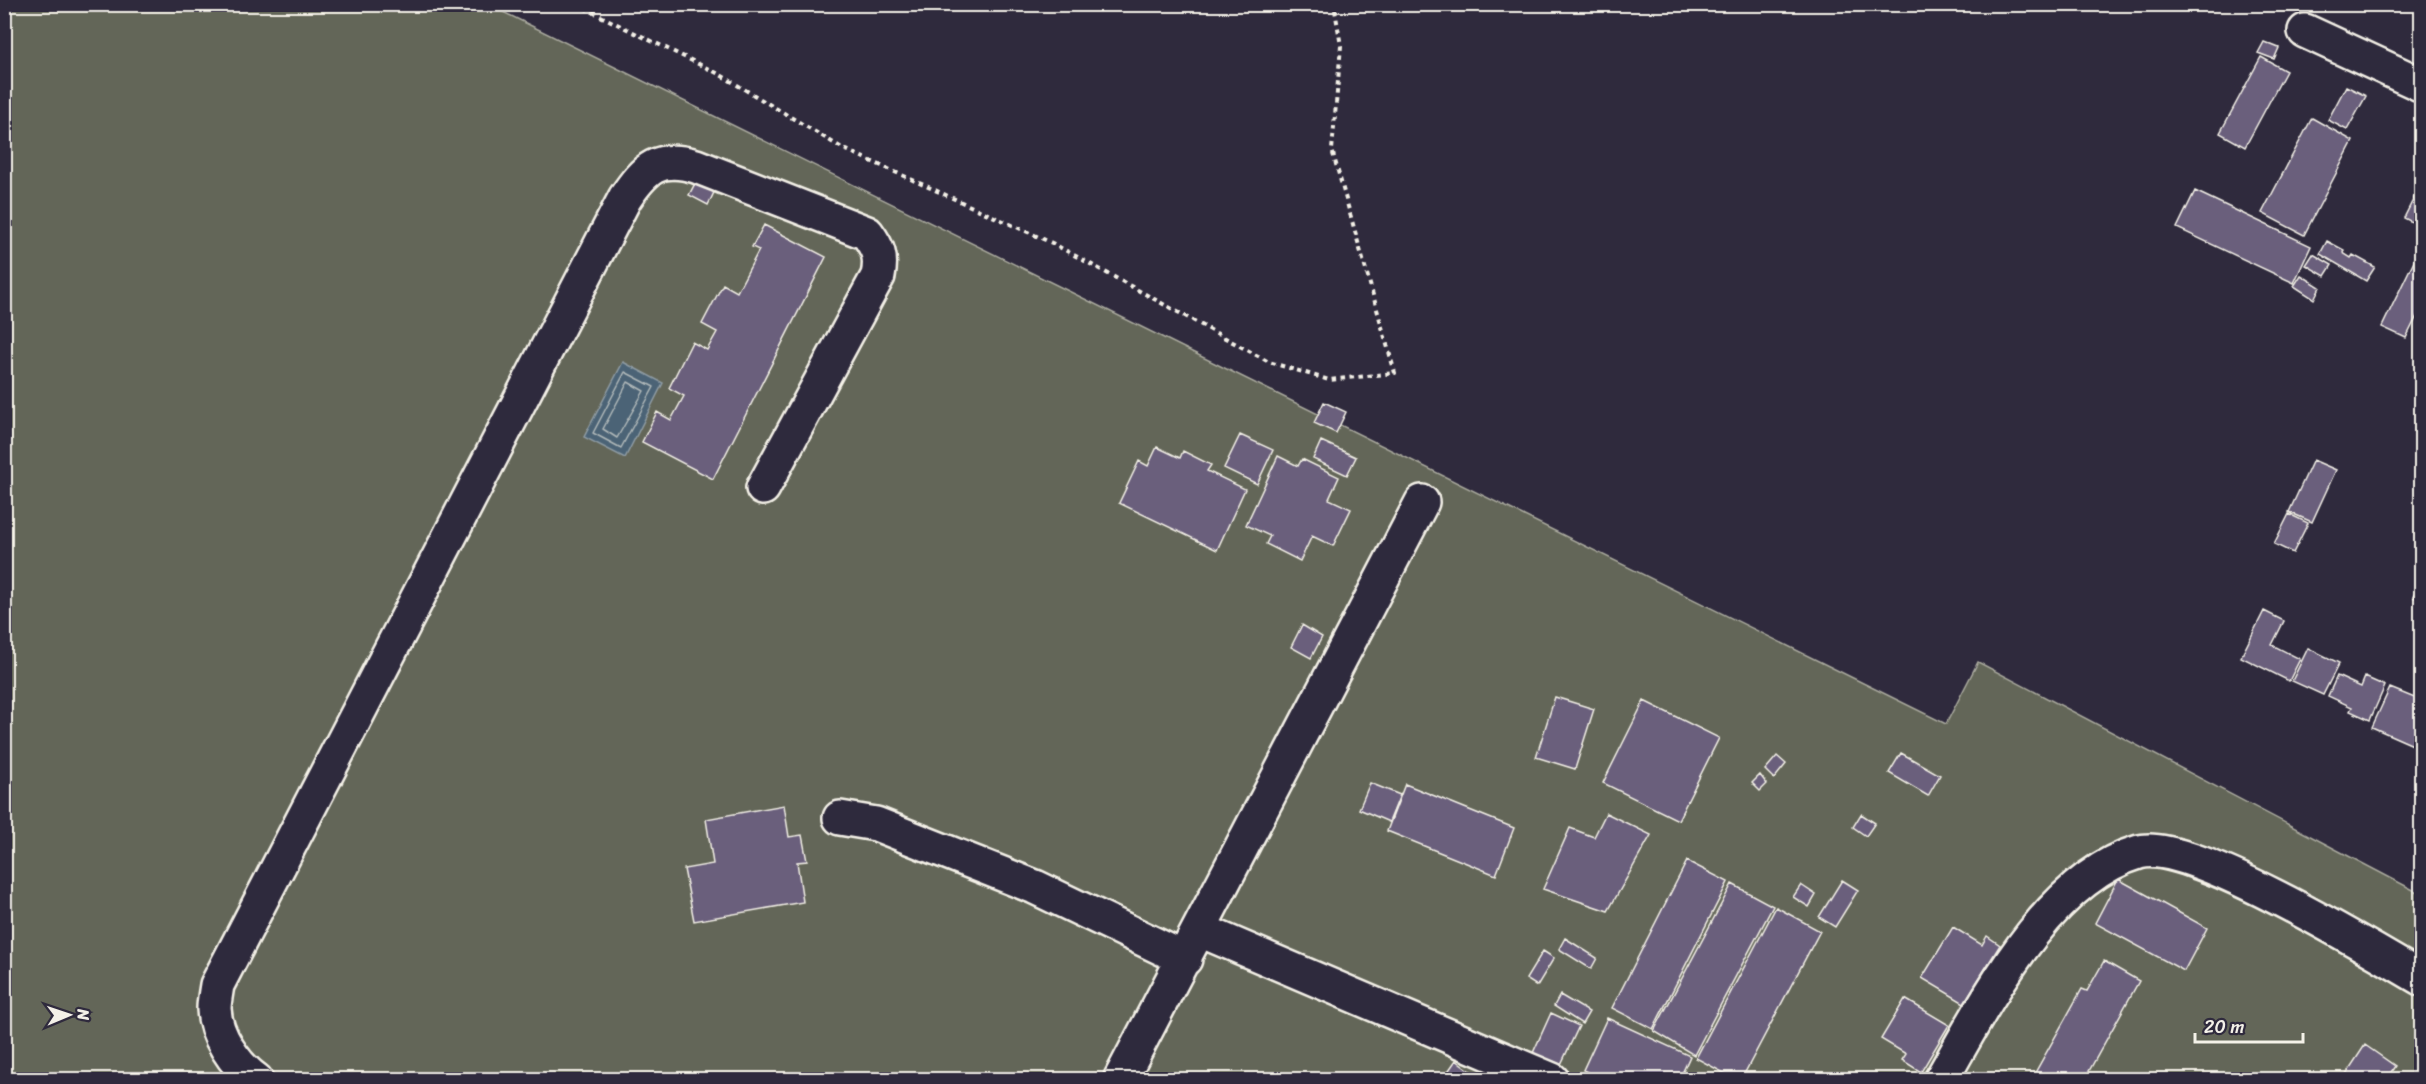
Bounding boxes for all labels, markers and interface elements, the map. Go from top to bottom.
north arrow [39,985,99,1045]
scale bar [2195,1006,2303,1044]
text: N [69,1007,98,1021]
text: 20 m [2204,1011,2244,1043]

